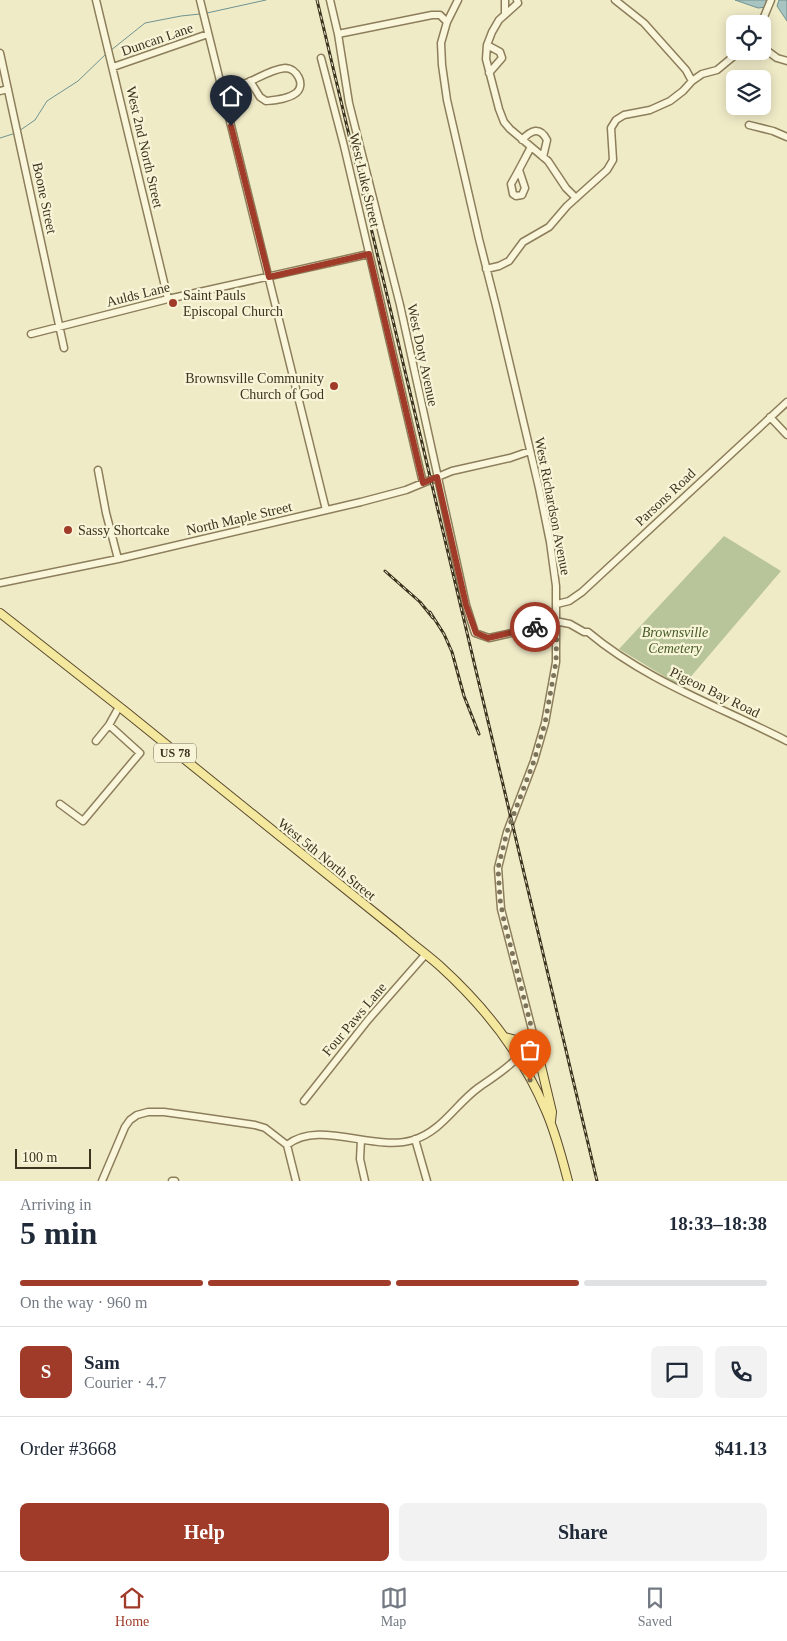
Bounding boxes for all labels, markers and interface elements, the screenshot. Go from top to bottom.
map controls [726,15,771,115]
button: locate [726,15,771,60]
street label: Duncan Lane [119,20,195,59]
button: layers [726,70,771,115]
pin [210,75,252,126]
icon: home [217,82,245,110]
street label: West 2nd North Street [123,85,166,210]
street label: West Luke Street [346,132,383,229]
street label: Boone Street [30,161,59,235]
street label: Aulds Lane [105,279,171,310]
place label: Saint Pauls Episcopal Church [183,288,283,319]
marker: Saint Pauls Episcopal Church [167,297,179,309]
street label: West Doty Avenue [404,302,441,408]
place label: Brownsville Community Church of God [185,371,324,402]
marker: Brownsville Community Church of God [328,380,340,392]
street label: West Richardson Avenue [532,436,573,576]
street label: Parsons Road [632,466,698,529]
street label: North Maple Street [185,499,294,538]
place label: Sassy Shortcake [78,523,169,538]
marker: Sassy Shortcake [62,524,74,536]
courier [510,602,560,652]
icon: bike [521,613,549,641]
park label: Brownsville Cemetery [642,625,708,656]
street label: Pigeon Bay Road [667,664,762,721]
road number: US 78 [154,744,196,762]
street label: West 5th North Street [275,815,379,903]
street label: Four Paws Lane [319,980,389,1059]
pin [509,1029,551,1080]
icon: bag [516,1036,544,1064]
scale bar [15,1146,91,1169]
text: 100 m [22,1150,57,1165]
text: Arriving in [20,1196,92,1213]
text: 18:33–18:38 [669,1213,767,1234]
text: 5 min [20,1215,97,1251]
text: On the way · 960 m [20,1294,148,1311]
button: chat [651,1346,703,1398]
button: phone [715,1346,767,1398]
text: Sam [84,1352,120,1373]
text: S [41,1361,51,1382]
text: Courier · 4.7 [84,1374,166,1391]
text: Order #3668 [20,1438,117,1459]
text: $41.13 [715,1438,767,1459]
button: Help [20,1503,389,1561]
button: Share [399,1503,767,1561]
tab: Home [115,1584,149,1630]
tab: Map [380,1584,408,1630]
tab: Saved [638,1584,672,1630]

